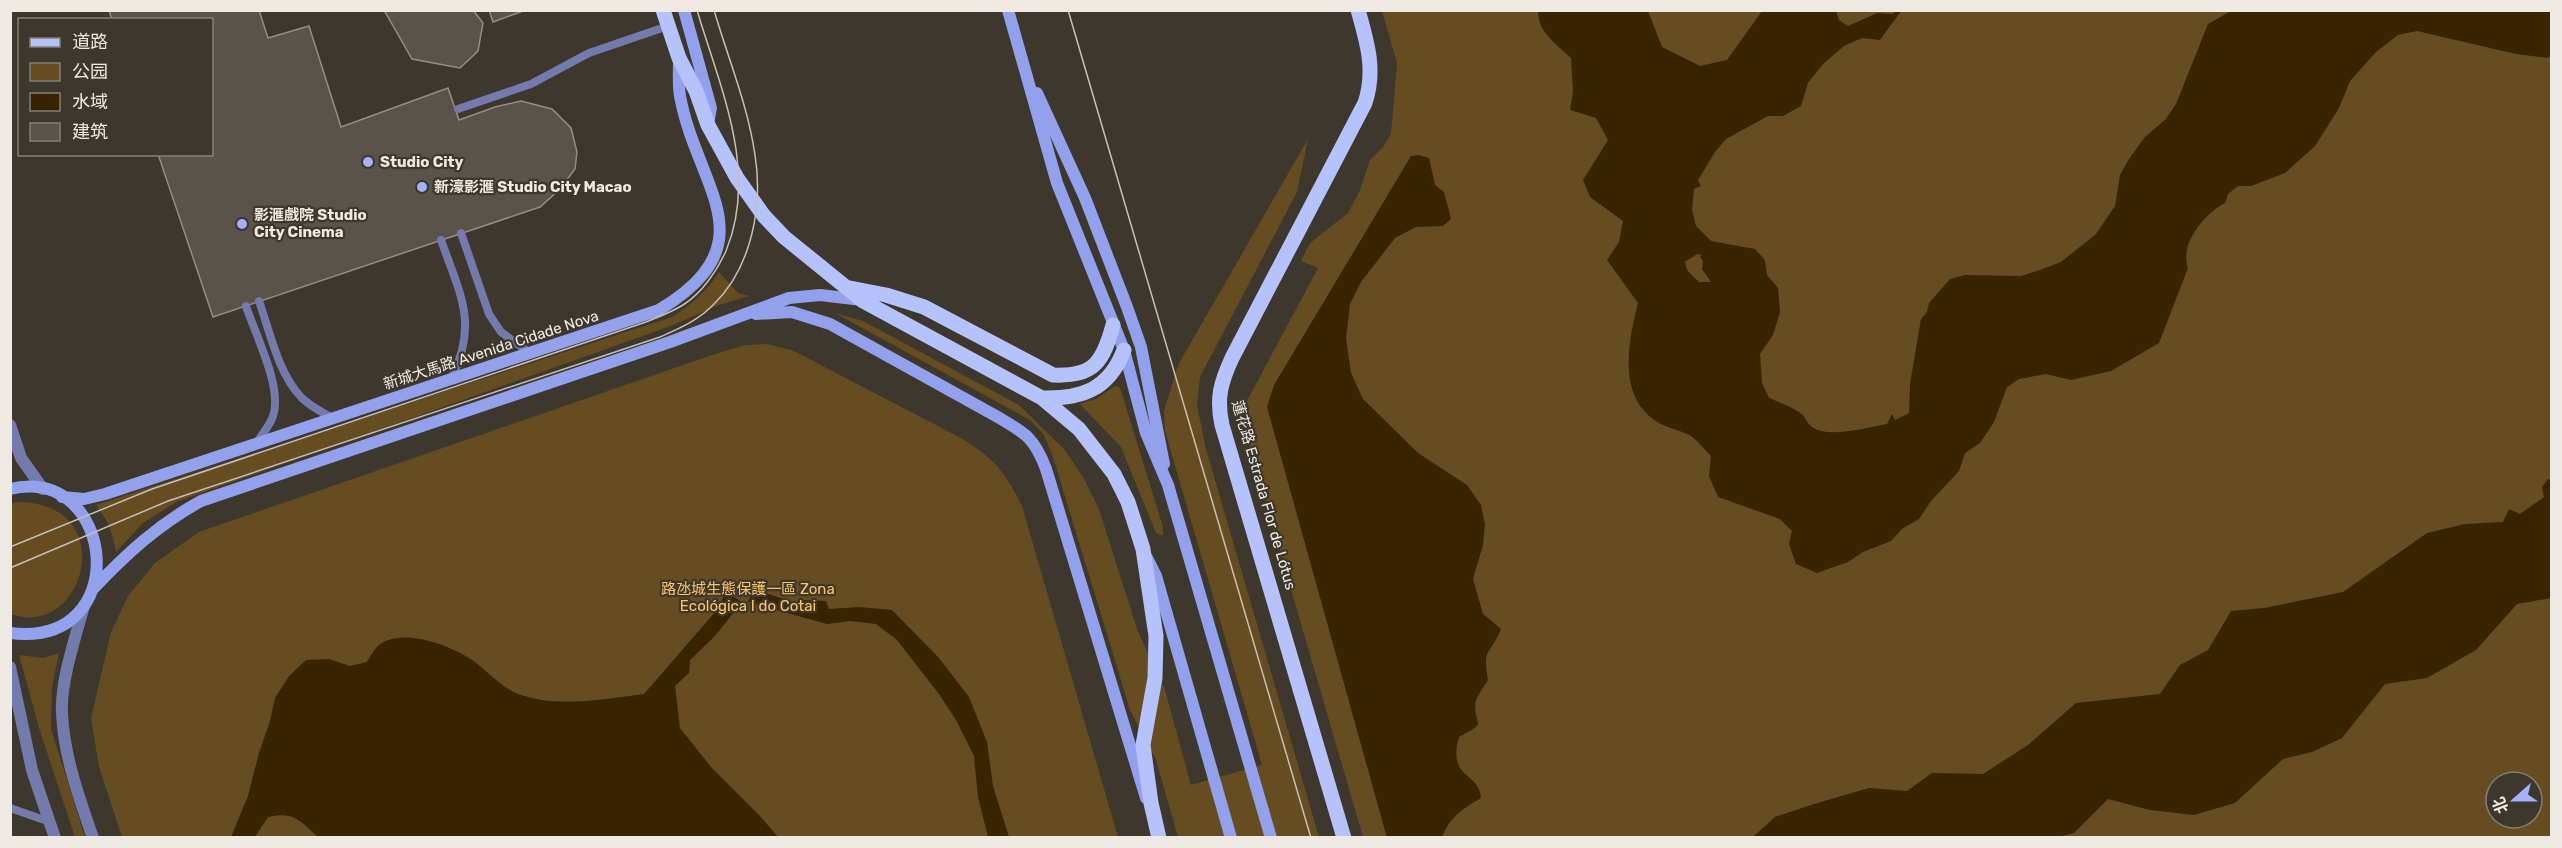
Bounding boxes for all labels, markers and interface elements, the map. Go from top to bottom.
legend [18,18,213,156]
text: 道路 [72,31,108,53]
text: 公园 [72,61,108,83]
text: 水域 [72,91,108,113]
text: 建筑 [72,121,108,143]
place label: Studio City [380,153,464,171]
marker: Studio City [361,155,375,169]
place label: 新濠影滙 Studio City Macao [434,178,632,196]
marker: 新濠影滙 Studio City Macao [415,180,429,194]
place label: 影滙戲院 Studio City Cinema [254,206,367,241]
marker: 影滙戲院 Studio City Cinema [235,217,249,231]
street label: 新城大馬路 Avenida Cidade Nova [381,307,601,393]
street label: 蓮花路 Estrada Flor de Lótus [1228,398,1300,592]
park label: 路氹城生態保護一區 Zona Ecológica I do Cotai [661,580,835,615]
north arrow [2484,770,2544,830]
text: 北 [2489,794,2512,816]

